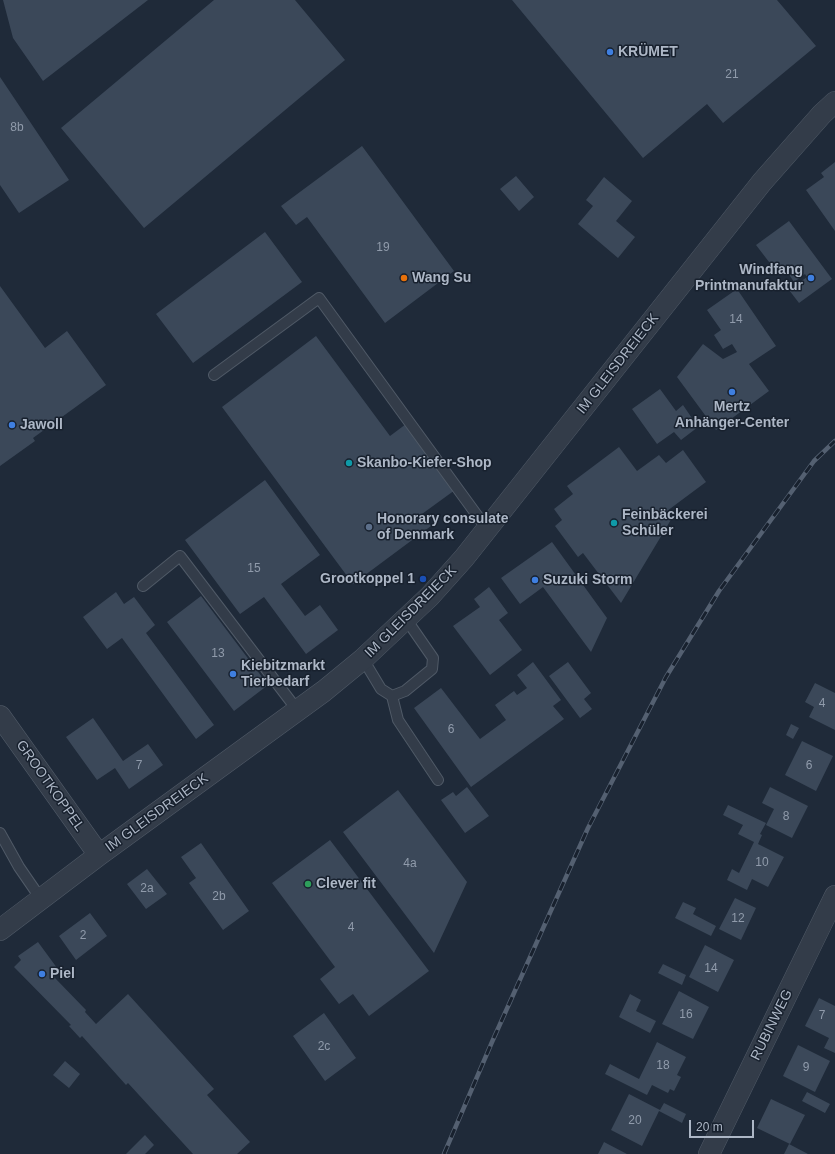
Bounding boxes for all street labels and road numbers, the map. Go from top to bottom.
street label: IM GLEISDREIECK [574,310,662,418]
street label: IM GLEISDREIECK [362,563,460,661]
street label: GROOTKOPPEL [12,737,88,835]
street label: IM GLEISDREIECK [102,770,212,856]
street label: RUBINWEG [748,987,796,1063]

